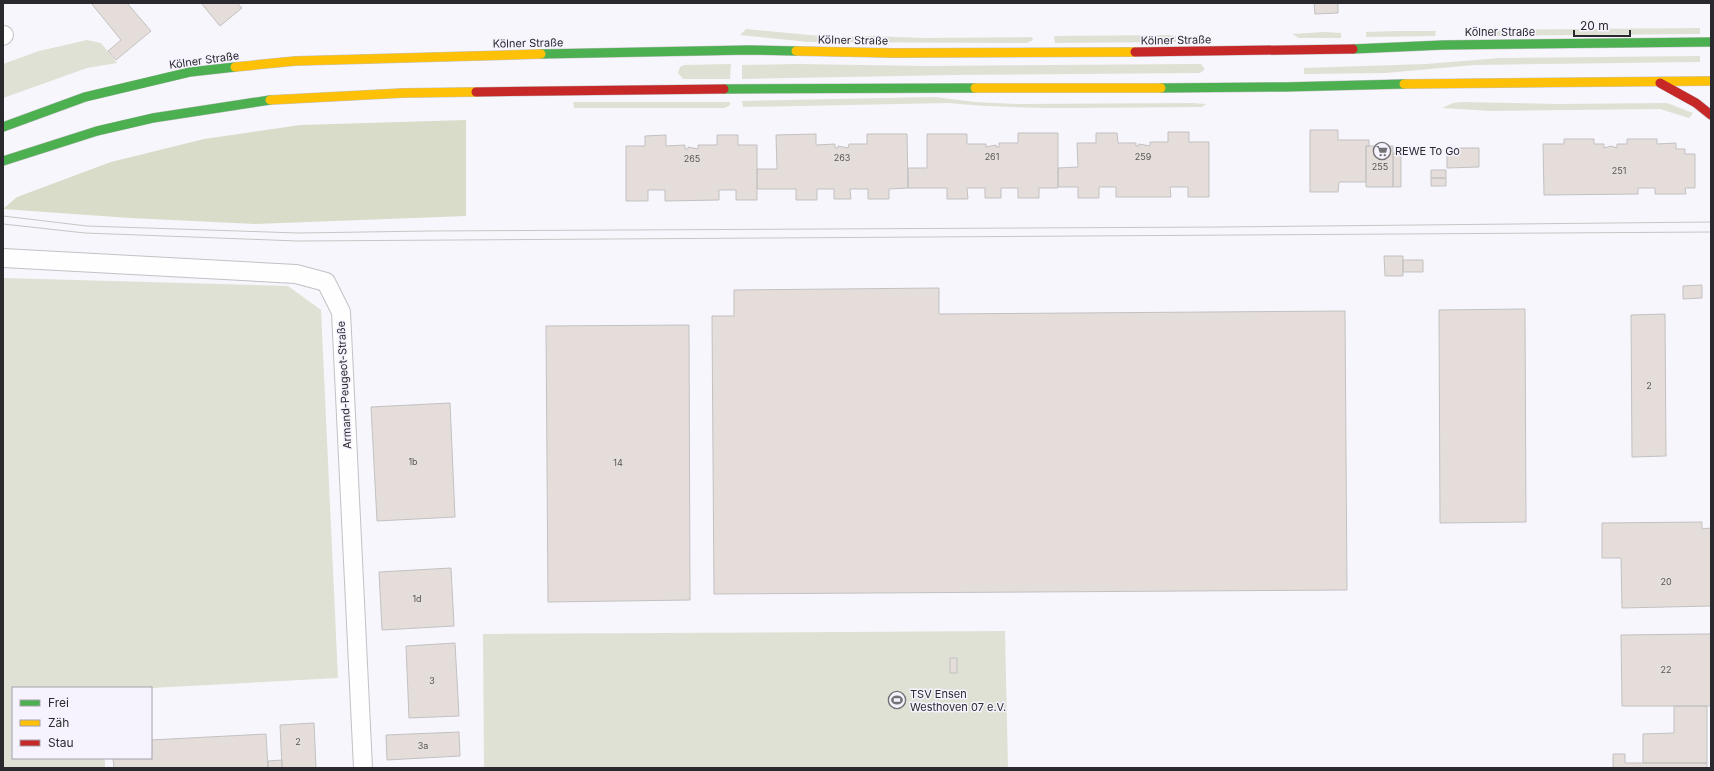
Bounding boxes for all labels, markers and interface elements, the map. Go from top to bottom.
scale bar [1574,12,1630,38]
text: 20 m [1580,18,1609,33]
street label: Kölner Straße [1465,25,1535,39]
street label: Kölner Straße [818,32,888,48]
street label: Kölner Straße [1141,32,1211,48]
street label: Kölner Straße [493,35,563,51]
street label: Kölner Straße [168,48,240,72]
supermarket icon: REWE To Go [1372,141,1392,161]
place label: REWE To Go [1395,144,1460,158]
house number: 261 [985,151,999,162]
house number: 259 [1135,151,1152,162]
house number: 263 [834,152,851,163]
house number: 265 [684,153,700,164]
house number: 255 [1372,161,1388,172]
house number: 251 [1612,165,1626,176]
street label: Armand-Peugeot-Straße [334,321,354,449]
house number: 2 [1646,380,1652,391]
house number: 1b [408,456,418,467]
house number: 14 [613,457,623,468]
house number: 20 [1660,576,1672,587]
house number: 1d [412,593,422,604]
house number: 22 [1661,664,1671,675]
house number: 3 [429,675,435,686]
legend [12,687,152,759]
place label: TSV Ensen Westhoven 07 e.V. [910,687,1006,714]
sports icon: TSV Ensen Westhoven 07 e.V. [887,690,907,710]
text: Frei [48,695,69,710]
text: Zäh [48,715,69,730]
text: Stau [48,735,74,750]
house number: 2 [295,736,301,747]
house number: 3a [418,740,428,751]

